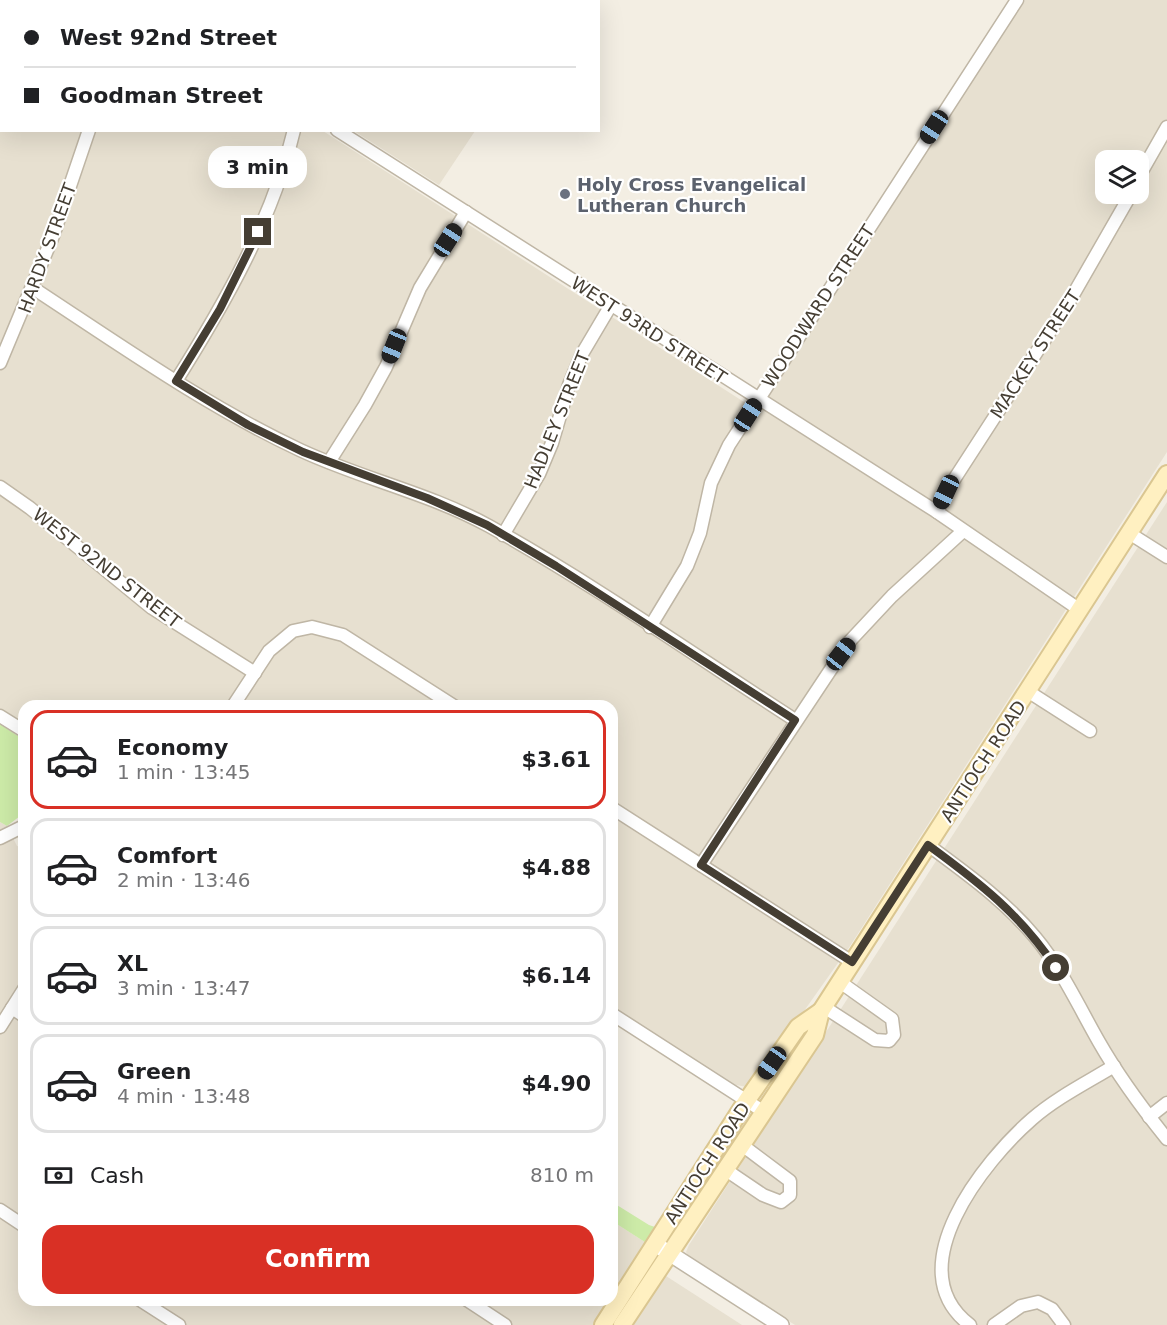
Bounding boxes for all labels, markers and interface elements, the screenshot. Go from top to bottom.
text: West 92nd Street [60,25,277,50]
text: Goodman Street [60,83,263,108]
car [917,107,951,147]
callout: 3 min [208,145,308,187]
map controls [1095,150,1149,204]
button: layers [1095,150,1149,204]
text: 3 min [226,155,289,179]
place label: Holy Cross Evangelical Lutheran Church [577,174,806,216]
street label: HARDY STREET [14,179,81,316]
marker: Holy Cross Evangelical Lutheran Church [558,187,572,201]
route end [244,218,271,245]
car [431,220,465,260]
street label: WOODWARD STREET [757,220,879,391]
street label: WEST 93RD STREET [567,272,731,389]
street label: MACKEY STREET [986,285,1085,422]
car [379,326,409,366]
street label: HADLEY STREET [520,347,595,492]
car [731,395,765,435]
car [930,472,962,512]
street label: WEST 92ND STREET [29,504,186,633]
car [823,634,859,674]
street label: ANTIOCH ROAD [936,696,1030,826]
icon: car [45,733,99,787]
text: Economy [117,735,228,760]
text: $3.61 [521,747,591,772]
text: 1 min · 13:45 [117,760,251,784]
icon: car [45,841,99,895]
text: Comfort [117,843,217,868]
text: $4.88 [521,855,591,880]
text: 2 min · 13:46 [117,868,251,892]
icon: car [45,949,99,1003]
text: XL [117,951,148,976]
route start [1042,954,1069,981]
text: $6.14 [521,963,591,988]
text: 3 min · 13:47 [117,976,251,1000]
car [754,1043,790,1083]
icon: car [45,1057,99,1111]
text: Green [117,1059,191,1084]
text: $4.90 [521,1071,591,1096]
text: 4 min · 13:48 [117,1084,251,1108]
street label: ANTIOCH ROAD [660,1098,754,1228]
icon: cash [42,1159,75,1192]
text: Cash [90,1163,144,1188]
text: 810 m [530,1163,594,1187]
button: Confirm [42,1225,594,1294]

